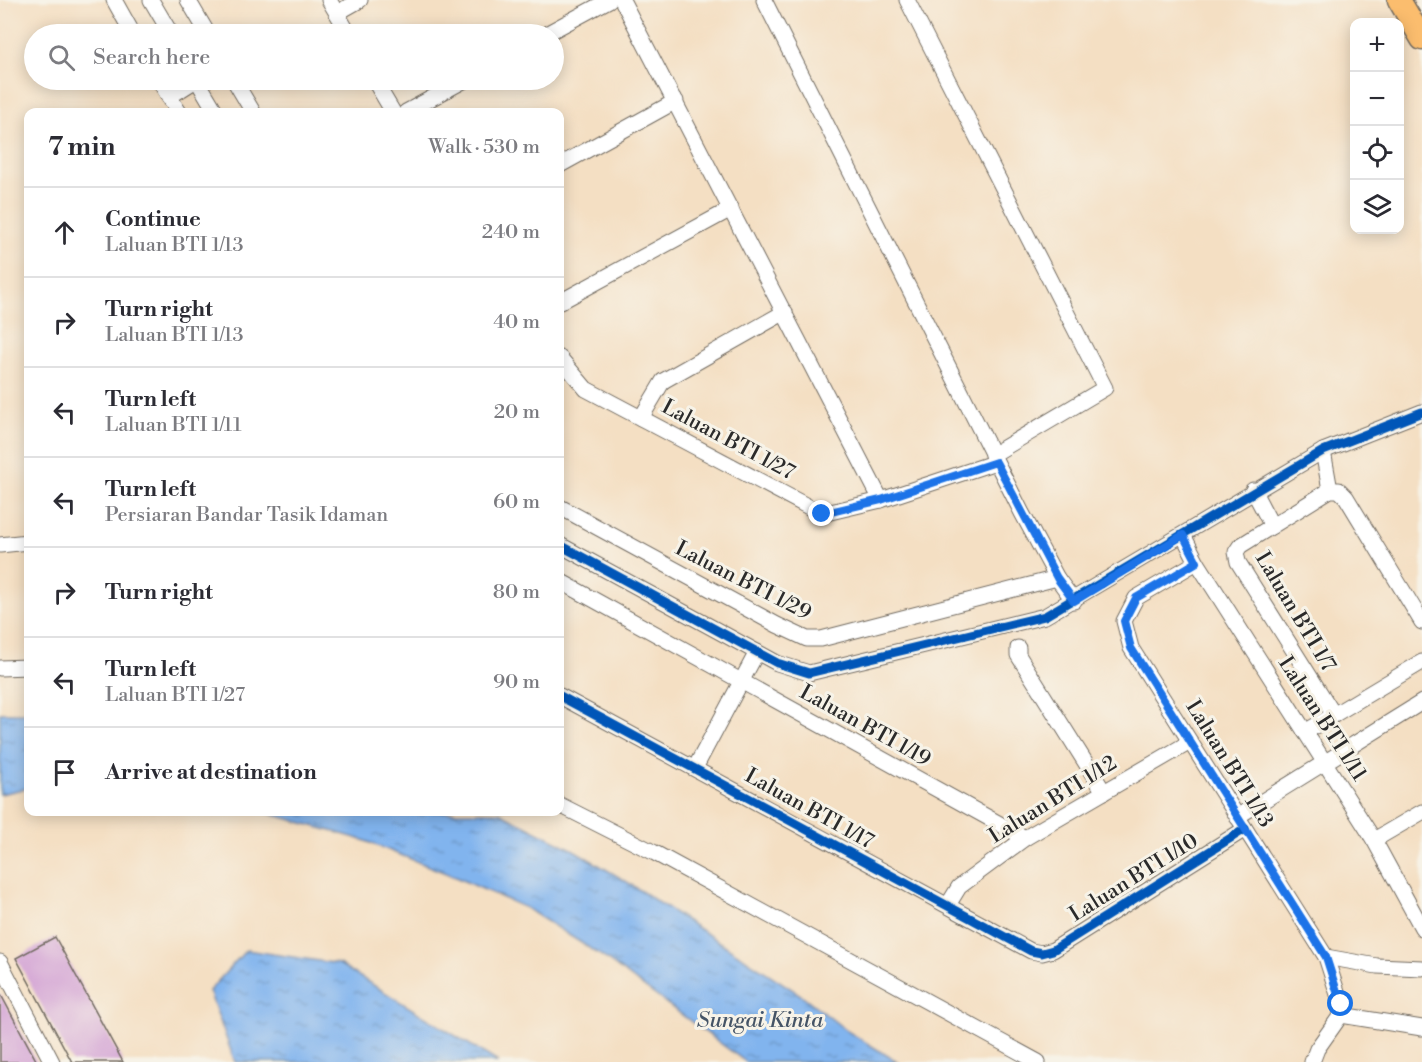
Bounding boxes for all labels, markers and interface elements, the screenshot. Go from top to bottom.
map controls [1350,18,1404,234]
button: + [1350,18,1404,72]
search box [24,24,564,90]
icon: search [45,41,78,74]
text: Search here [93,44,210,71]
button: − [1350,72,1404,126]
button: locate [1350,126,1404,180]
text: 7 min [48,131,115,163]
text: Walk · 530 m [428,135,540,160]
button: layers [1350,180,1404,234]
text: Continue [105,206,201,233]
icon: ahead [48,216,81,249]
text: 240 m [482,220,540,245]
text: Laluan BTI 1/13 [105,233,243,258]
text: Turn right [105,296,213,323]
icon: right [48,306,81,339]
text: 40 m [493,310,540,335]
text: Laluan BTI 1/13 [105,323,243,348]
text: Turn left [105,386,196,413]
street label: Laluan BTI 1/27 [657,394,799,486]
icon: left [48,396,81,429]
text: 20 m [494,400,540,425]
text: Laluan BTI 1/11 [105,413,242,438]
text: Turn left [105,476,196,503]
icon: left [48,486,81,519]
text: 60 m [493,490,540,515]
route end [808,500,834,526]
text: Persiaran Bandar Tasik Idaman [105,503,388,528]
street label: Laluan BTI 1/29 [671,535,815,627]
street label: Laluan BTI 1/7 [1249,547,1341,677]
icon: right [48,576,81,609]
text: Turn right [105,579,213,606]
text: 80 m [493,580,540,605]
street label: Laluan BTI 1/11 [1272,652,1372,786]
text: Turn left [105,656,196,683]
icon: left [48,666,81,699]
text: 90 m [493,670,540,695]
street label: Laluan BTI 1/19 [795,679,935,773]
text: Laluan BTI 1/27 [105,683,245,708]
street label: Laluan BTI 1/13 [1179,695,1279,833]
street label: Laluan BTI 1/12 [984,750,1122,850]
icon: arrive [48,756,81,789]
text: Arrive at destination [105,759,317,786]
street label: Laluan BTI 1/17 [740,763,878,855]
street label: Laluan BTI 1/10 [1065,828,1203,928]
route start [1327,990,1353,1016]
water label: Sungai Kinta [697,1007,824,1034]

